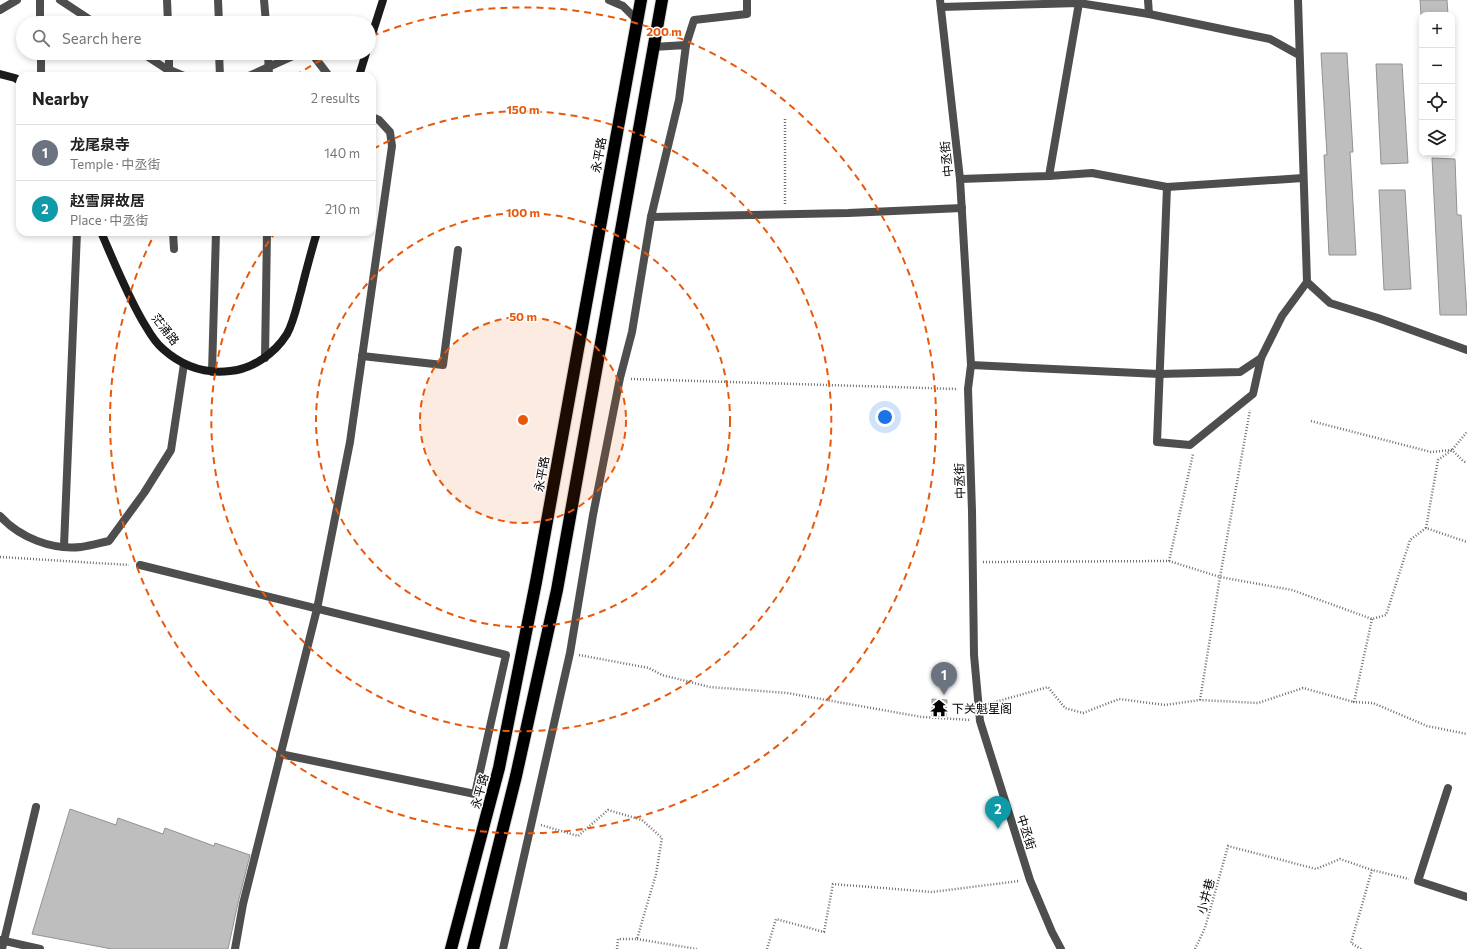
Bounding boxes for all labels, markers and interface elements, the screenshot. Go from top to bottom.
map controls [1419,12,1455,156]
button: + [1419,12,1455,48]
search box [16,16,376,60]
text: 200 m [646,24,682,38]
icon: search [30,27,52,49]
text: Search here [62,29,141,47]
button: − [1419,48,1455,84]
button: locate [1419,84,1455,120]
text: Nearby [32,88,89,109]
text: 2 results [311,90,360,106]
text: 150 m [506,102,540,116]
button: layers [1419,120,1455,156]
text: 龙尾泉寺 [70,135,130,153]
street label: 永平路 [588,136,608,174]
street label: 中丞街 [937,140,955,178]
text: 1 [42,145,48,161]
text: 140 m [324,145,360,161]
text: Temple · 中丞街 [70,156,160,172]
text: 赵雪屏故居 [70,191,145,209]
text: 2 [41,201,49,217]
text: 210 m [325,201,360,217]
text: 100 m [506,205,540,219]
text: Place · 中丞街 [70,212,149,228]
text: 50 m [509,309,537,323]
street label: 茫涌路 [149,311,183,347]
your location [875,407,895,427]
centre of rings [516,413,530,427]
street label: 永平路 [531,455,551,493]
street label: 中丞街 [951,463,967,499]
pin: 1 [931,662,957,695]
temple icon: 下关魁星阁 [929,698,949,718]
place label: 下关魁星阁 [952,701,1012,715]
street label: 永平路 [468,772,490,810]
pin: 2 [985,796,1011,829]
street label: 中丞街 [1015,813,1039,851]
street label: 小井巷 [1194,877,1216,915]

